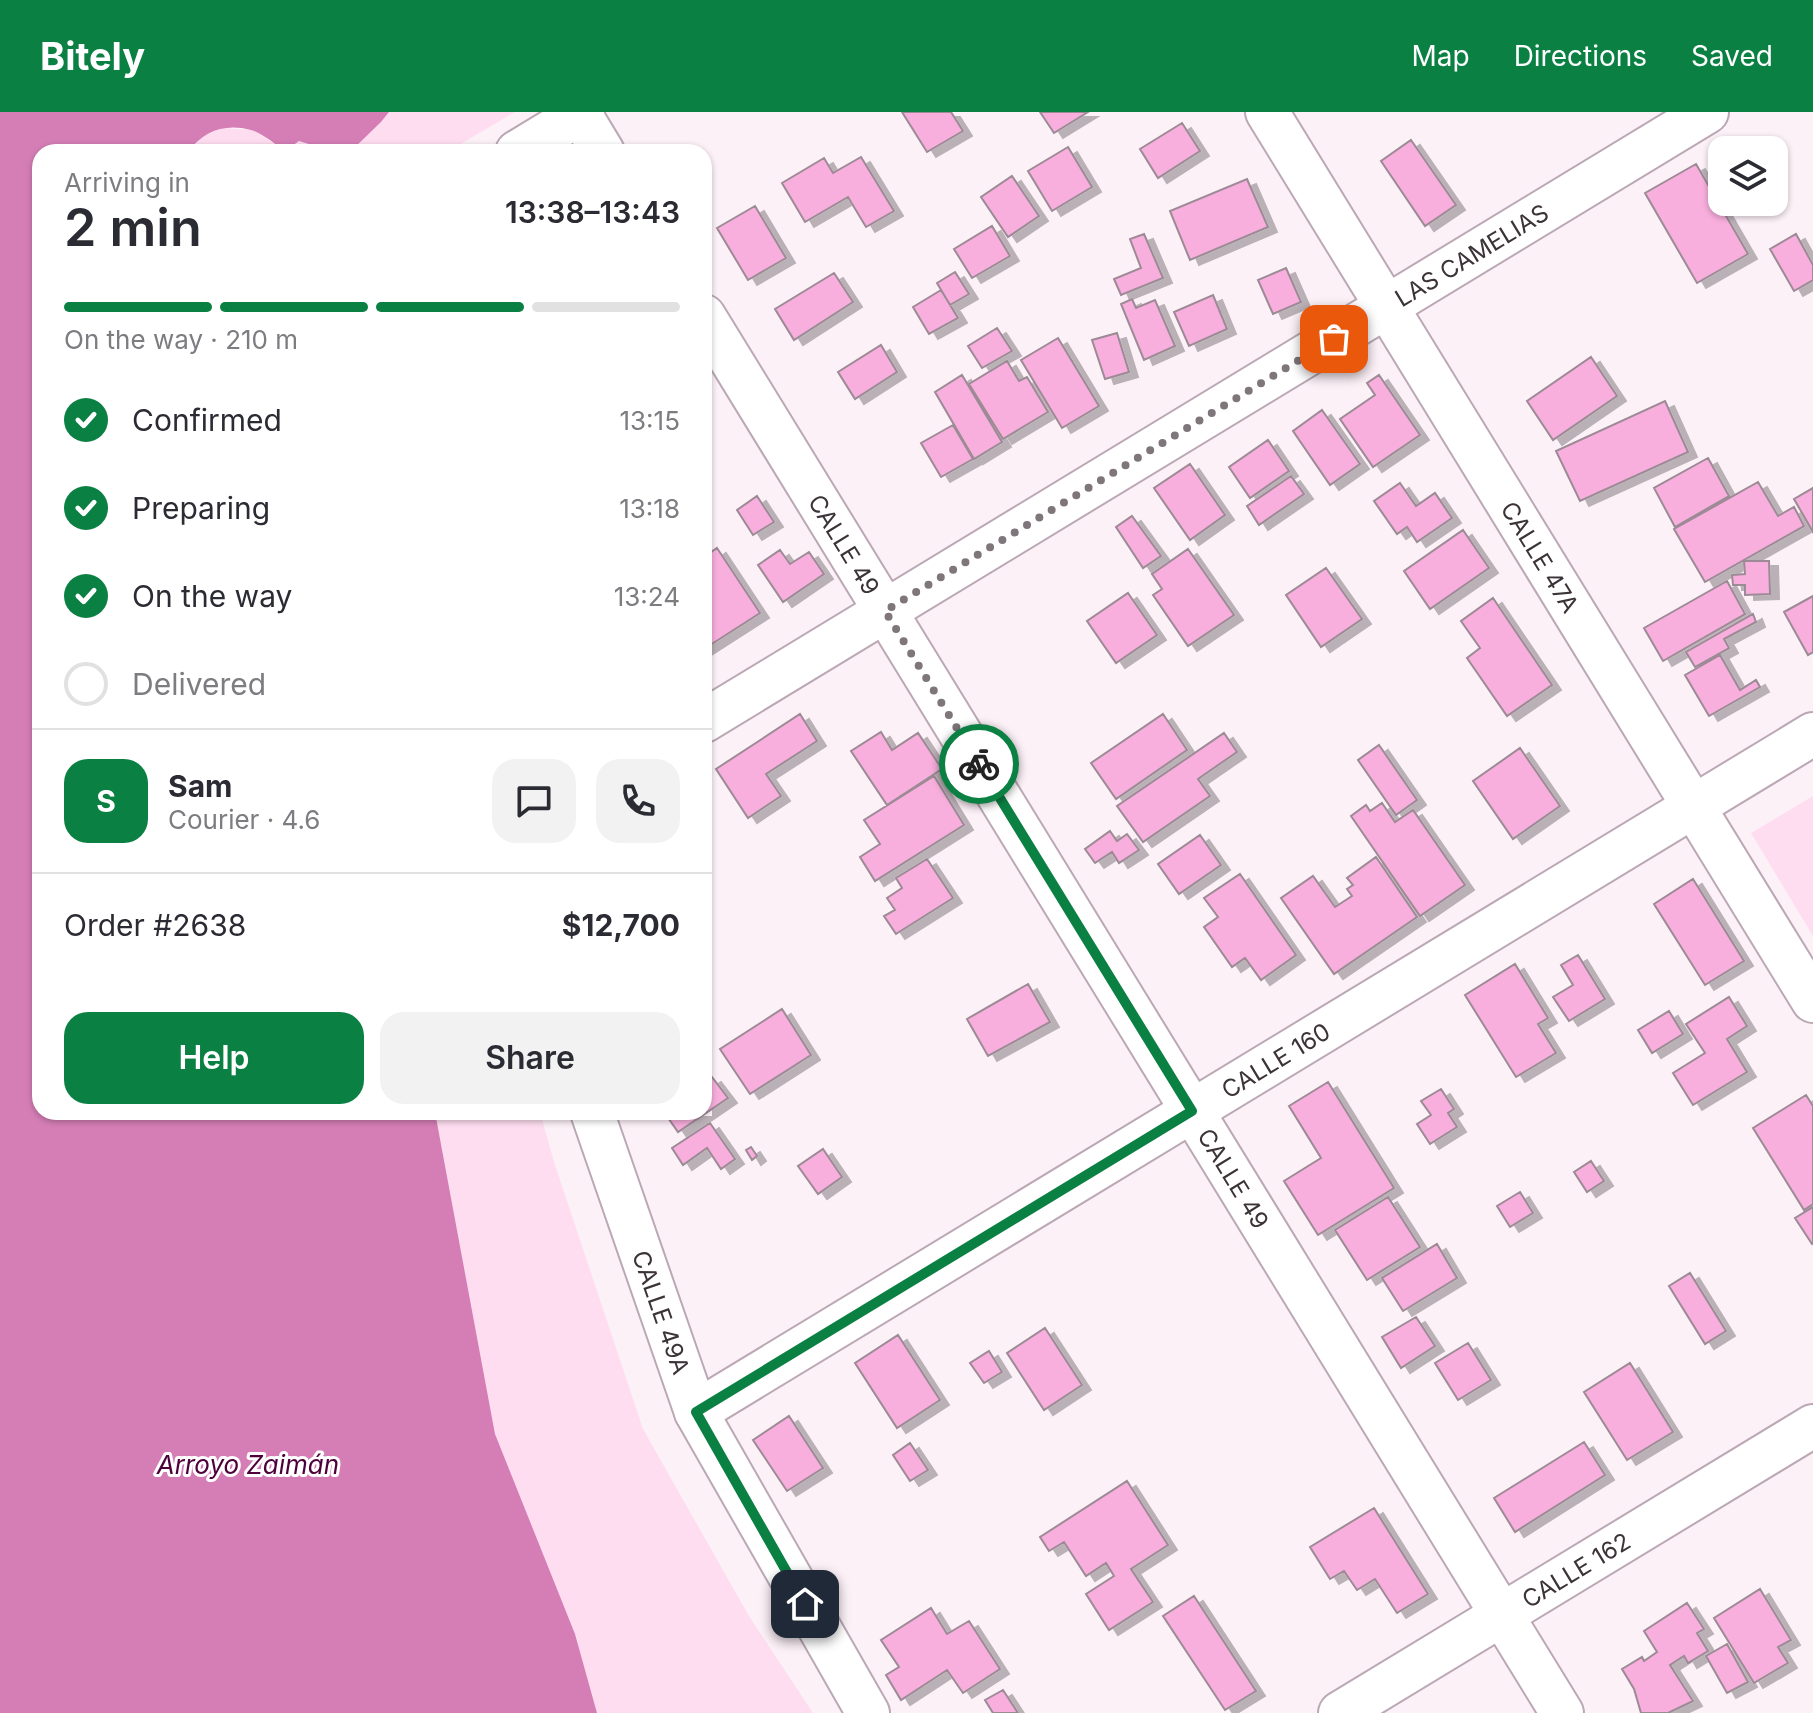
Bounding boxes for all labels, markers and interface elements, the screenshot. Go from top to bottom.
text: Bitely [40,33,145,79]
text: Map [1411,39,1470,73]
text: Directions [1514,39,1647,73]
text: Saved [1691,39,1773,73]
map controls [1708,136,1788,216]
button: layers [1708,136,1788,216]
text: Arriving in [64,167,190,198]
text: 13:38–13:43 [505,194,680,230]
text: 2 min [64,196,202,259]
street label: LAS CAMELIAS [1390,197,1553,312]
pin [1300,305,1368,373]
icon: bag [1312,317,1356,361]
text: On the way · 210 m [64,324,298,355]
icon: check [64,398,108,442]
text: Confirmed [132,402,282,438]
text: 13:15 [619,405,680,436]
icon: check [64,486,108,530]
street label: CALLE 49 [802,489,886,600]
text: Preparing [132,490,270,526]
text: 13:18 [619,493,680,524]
street label: CALLE 47A [1495,496,1585,618]
icon: check [64,574,108,618]
text: On the way [132,578,292,614]
text: 13:24 [614,581,680,612]
text: Delivered [132,666,266,702]
courier [939,724,1019,804]
icon: bike [957,742,1001,786]
button: chat [492,759,576,843]
button: phone [596,759,680,843]
text: Sam [168,768,232,804]
text: S [96,783,116,819]
text: Courier · 4.6 [168,804,320,835]
text: Order #2638 [64,907,246,943]
text: $12,700 [562,907,680,943]
button: Help [64,1012,364,1104]
button: Share [380,1012,680,1104]
street label: CALLE 160 [1216,1016,1335,1104]
street label: CALLE 49 [1192,1123,1275,1234]
street label: CALLE 49A [627,1247,696,1378]
water label: Arroyo Zaimán [156,1449,339,1480]
street label: CALLE 162 [1517,1526,1635,1614]
pin [771,1570,839,1638]
icon: home [783,1582,827,1626]

